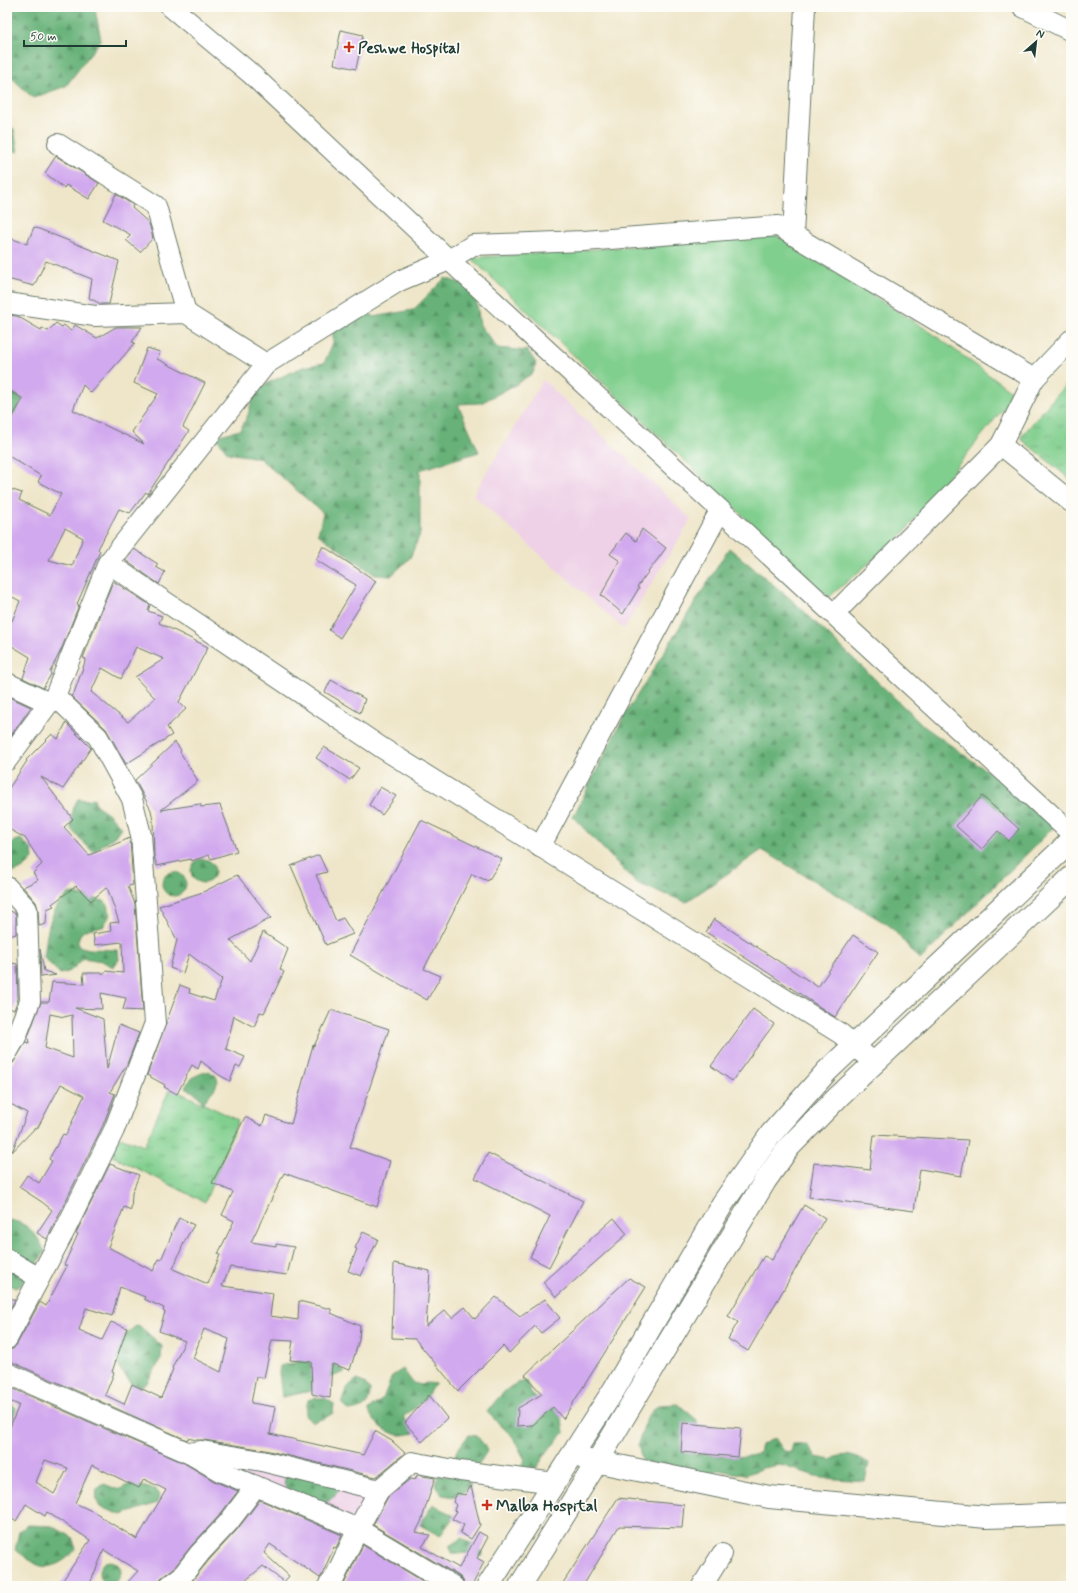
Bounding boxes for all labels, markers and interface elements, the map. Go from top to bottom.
scale bar [24,22,126,48]
north arrow [1016,22,1056,62]
text: N [1034,26,1047,42]
text: 50 m [30,29,57,45]
place label: Peshwe Hospital [358,38,460,59]
marker: Peshwe Hospital [343,41,355,53]
place label: Malba Hospital [496,1496,598,1517]
marker: Malba Hospital [481,1499,493,1511]

